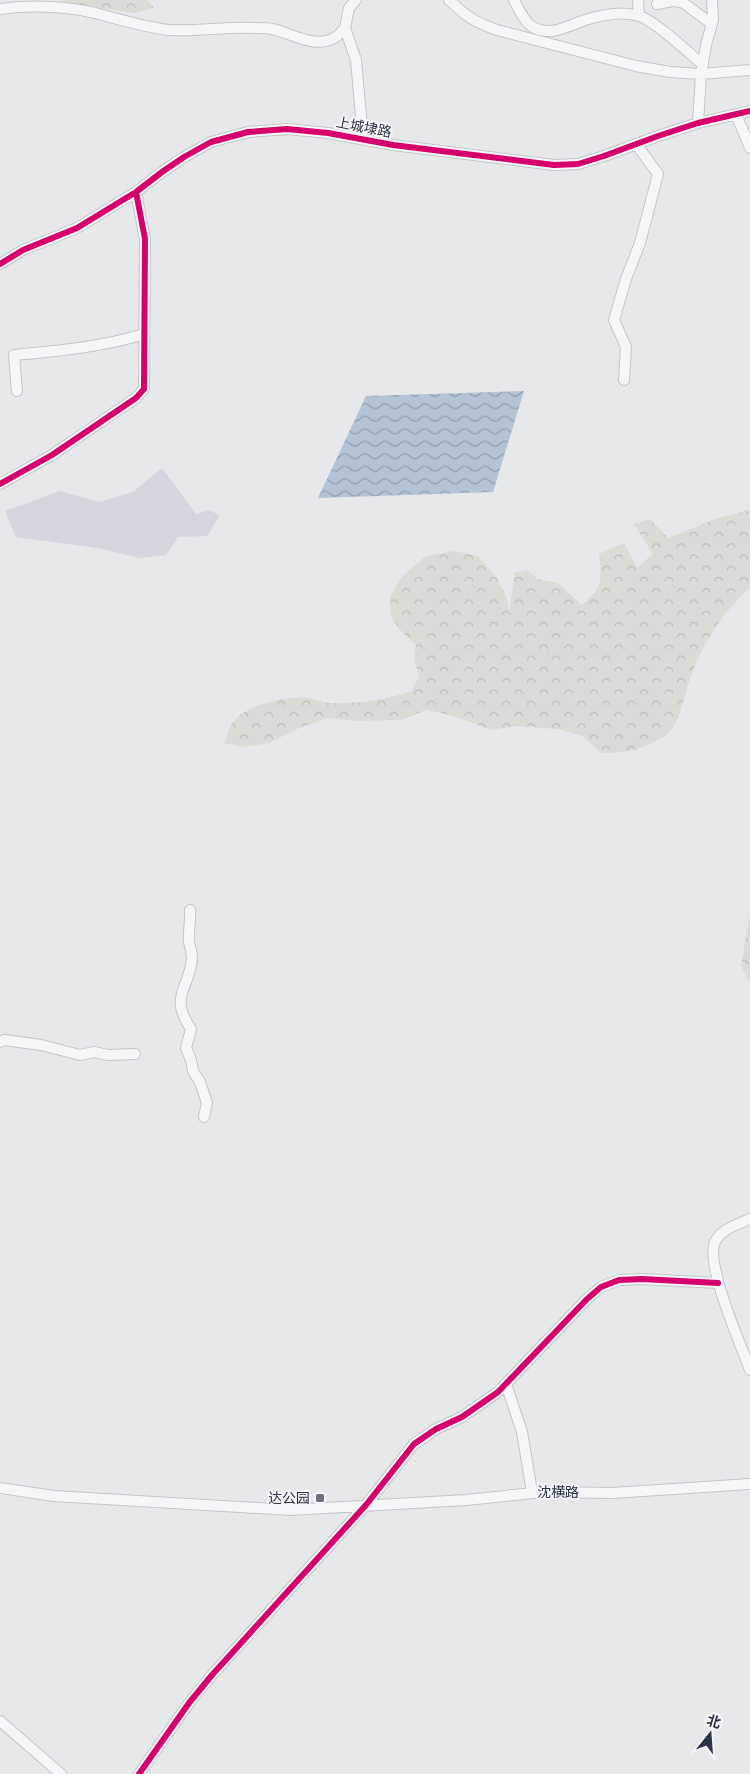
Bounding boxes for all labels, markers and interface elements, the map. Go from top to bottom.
street label: 上城埭路 [335,114,393,141]
street label: 沈横路 [537,1484,579,1501]
place label: 达公园 [268,1490,310,1507]
marker: 达公园 [314,1492,326,1504]
north arrow [685,1709,735,1759]
text: 北 [704,1712,723,1732]

